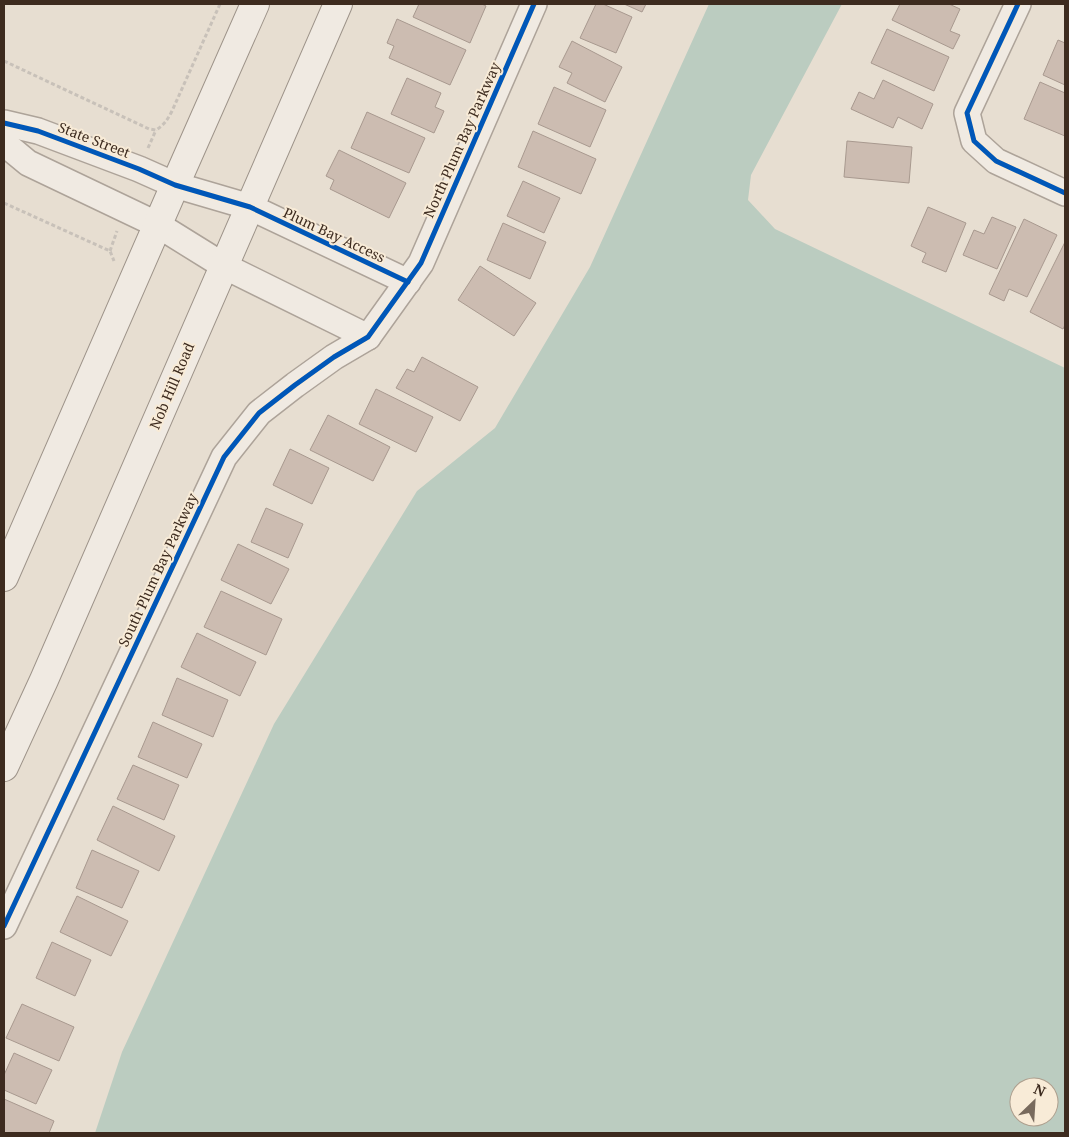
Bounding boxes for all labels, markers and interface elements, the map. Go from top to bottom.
street label: North Plum Bay Parkway [419,59,504,221]
street label: State Street [56,117,133,162]
street label: Plum Bay Access [280,203,388,266]
street label: Nob Hill Road [145,339,199,432]
street label: South Plum Bay Parkway [114,490,202,650]
north arrow [1009,1077,1059,1127]
text: N [1031,1079,1049,1101]

